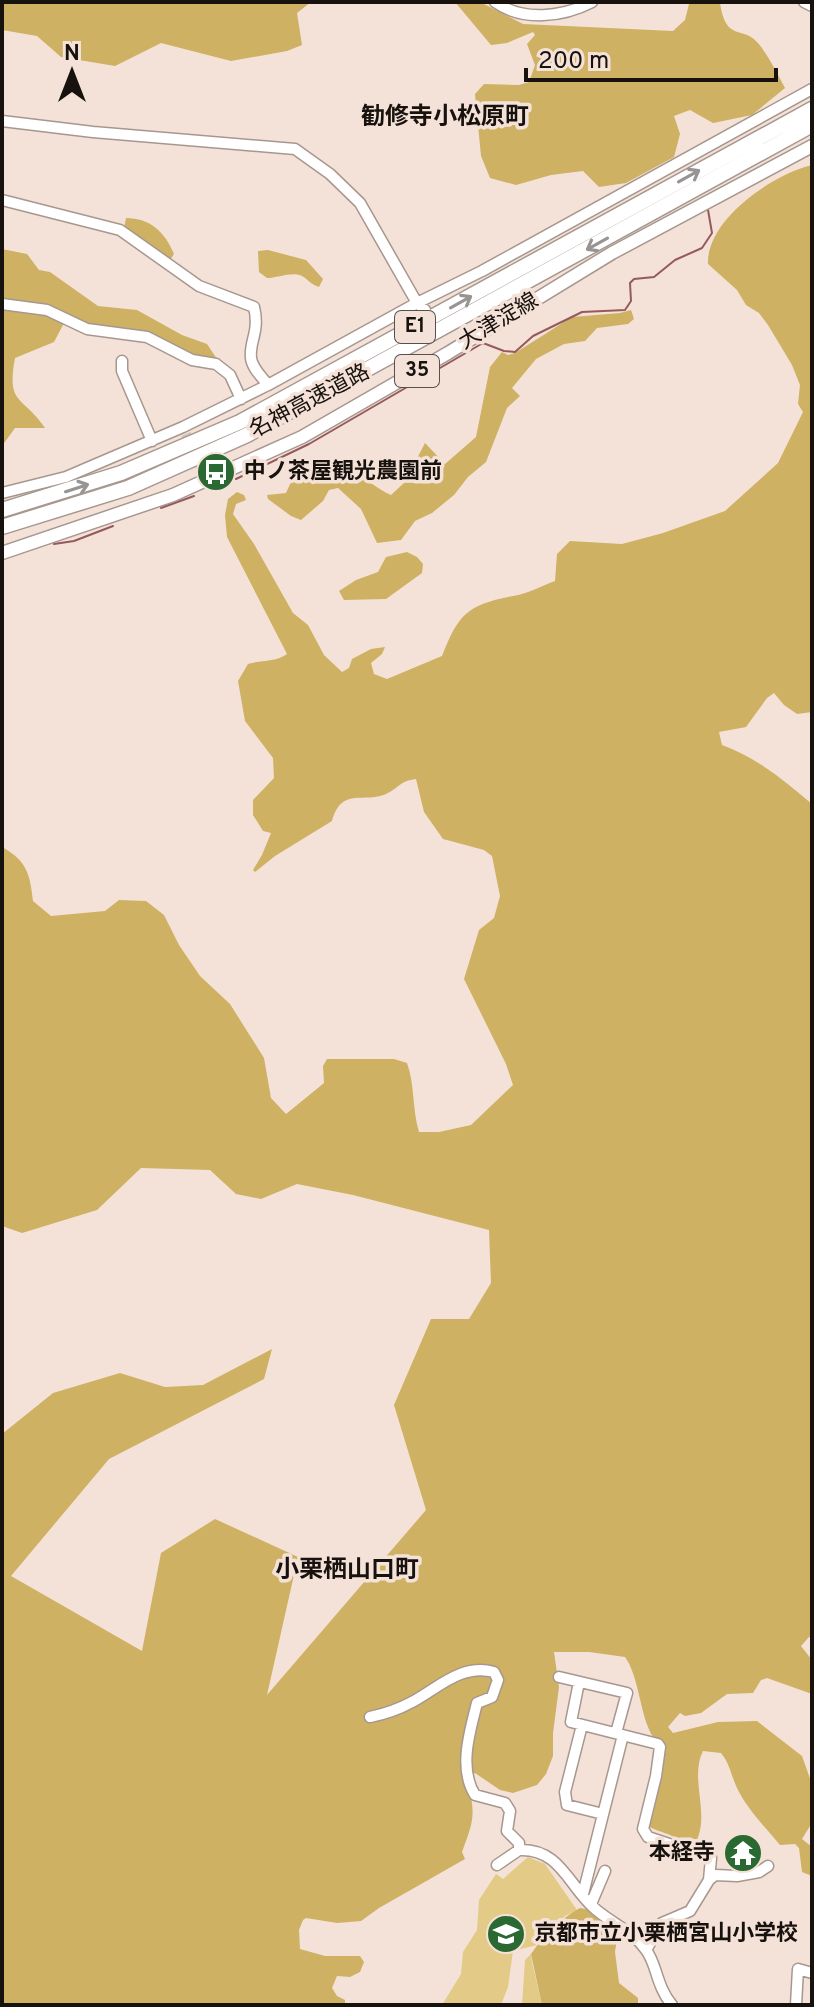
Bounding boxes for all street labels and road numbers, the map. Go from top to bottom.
street label: 大津淀線 [454,288,544,356]
road number: E1 [395,311,435,343]
road number: 35 [395,355,439,387]
street label: 名神高速道路 [245,359,375,445]

